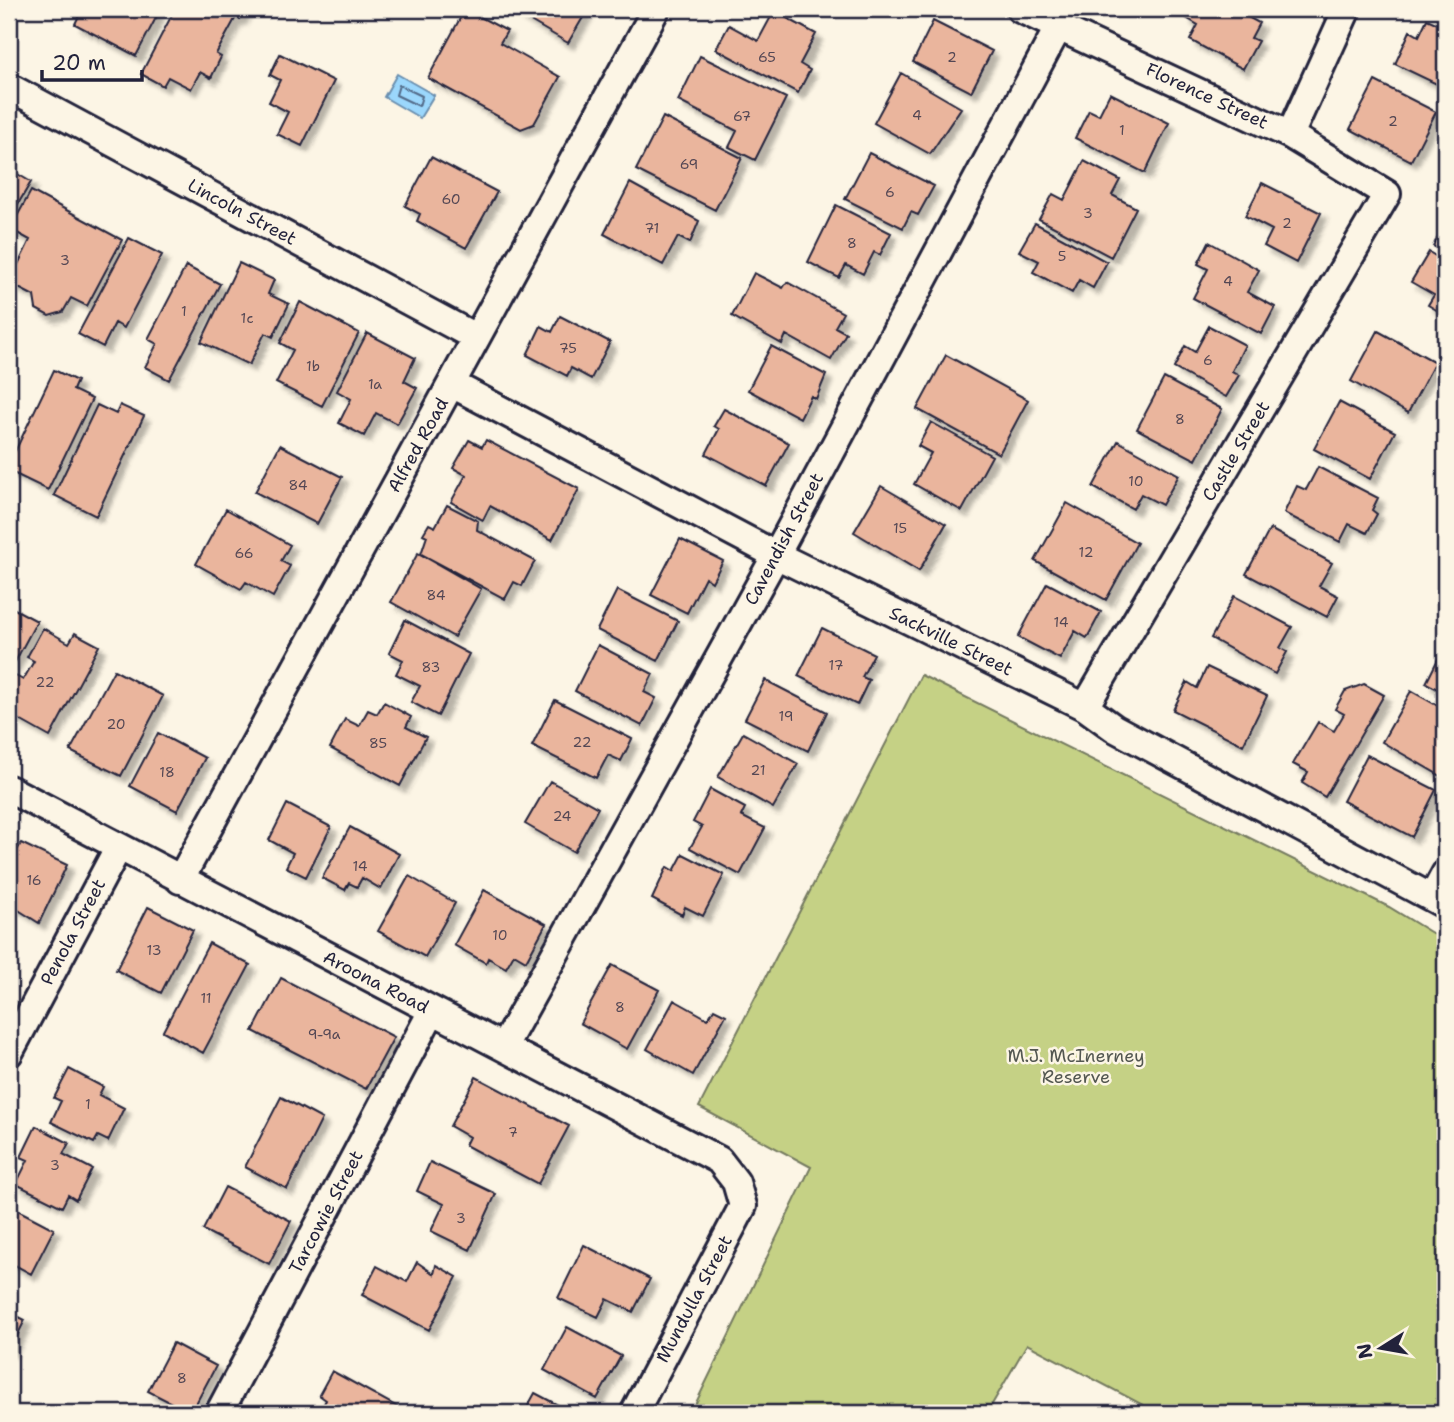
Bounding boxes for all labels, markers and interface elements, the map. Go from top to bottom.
scale bar [42,38,142,82]
house number: 65 [758,48,776,66]
house number: 2 [947,48,957,66]
text: 20 m [52,49,106,77]
street label: Florence Street [1142,57,1272,135]
house number: 4 [912,106,922,124]
house number: 67 [733,107,751,125]
house number: 2 [1388,112,1398,130]
house number: 1 [1119,121,1125,139]
house number: 69 [680,155,698,173]
street label: Lincoln Street [183,173,301,251]
house number: 6 [885,183,895,201]
house number: 60 [441,190,461,208]
house number: 3 [1083,204,1093,222]
house number: 2 [1282,214,1292,232]
house number: 71 [645,219,659,237]
house number: 8 [847,234,857,252]
house number: 5 [1058,247,1066,265]
house number: 3 [60,251,70,269]
house number: 4 [1223,272,1233,290]
house number: 1 [181,302,187,320]
house number: 1c [241,309,253,327]
house number: 75 [559,339,577,357]
house number: 6 [1203,351,1213,369]
house number: 1b [306,357,320,375]
house number: 1a [368,375,382,393]
street label: Alfred Road [382,393,454,497]
street label: Castle Street [1197,396,1275,506]
house number: 8 [1175,410,1185,428]
street label: Cavendish Street [739,468,829,609]
house number: 10 [1128,472,1144,490]
house number: 84 [288,476,308,494]
house number: 15 [893,519,907,537]
house number: 12 [1079,543,1093,561]
house number: 66 [234,544,254,562]
house number: 84 [426,586,446,604]
street label: Sackville Street [885,601,1017,681]
house number: 14 [1053,613,1069,631]
house number: 17 [829,656,843,674]
house number: 83 [422,658,440,676]
house number: 22 [36,673,54,691]
house number: 19 [778,707,794,725]
house number: 20 [106,715,126,733]
house number: 22 [573,733,591,751]
house number: 85 [369,734,387,752]
house number: 21 [751,761,765,779]
house number: 18 [159,763,175,781]
house number: 24 [553,807,572,825]
house number: 14 [352,857,368,875]
house number: 16 [26,871,42,889]
street label: Penola Street [35,875,111,989]
house number: 10 [492,926,508,944]
house number: 13 [147,941,161,959]
street label: Aroona Road [319,945,433,1019]
house number: 11 [200,989,212,1007]
house number: 8 [615,998,625,1016]
house number: 9-9a [308,1025,341,1043]
park label: M.J. McInerney Reserve [1007,1044,1145,1089]
house number: 1 [85,1095,91,1113]
house number: 7 [508,1123,518,1141]
street label: Tarcowie Street [283,1146,369,1278]
house number: 3 [50,1156,60,1174]
house number: 3 [456,1209,466,1227]
street label: Mundulla Street [650,1231,738,1367]
north arrow [1346,1314,1416,1384]
text: N [1351,1341,1379,1361]
house number: 8 [177,1369,187,1387]

